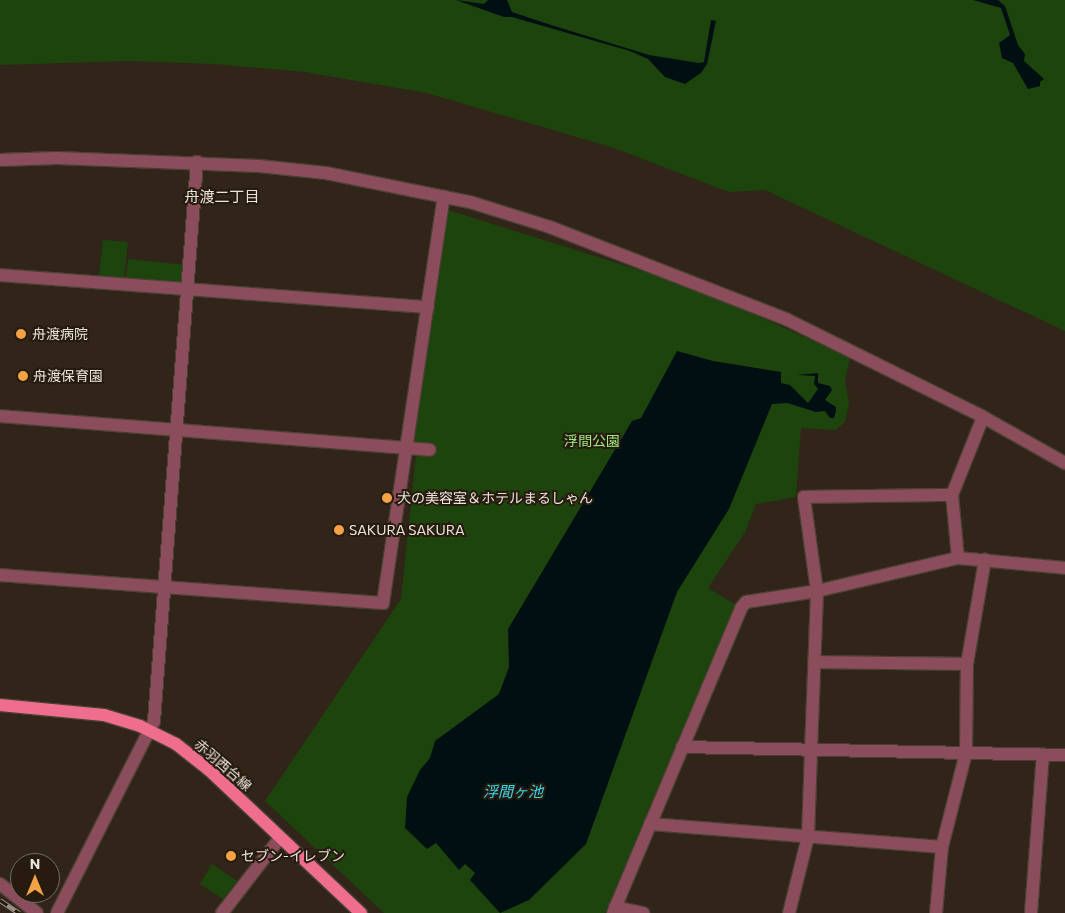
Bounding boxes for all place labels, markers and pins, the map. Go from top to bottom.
place label: 舟渡病院 [32,326,88,342]
marker: 舟渡病院 [14,327,28,341]
place label: 舟渡保育園 [33,368,103,384]
marker: 舟渡保育園 [17,370,29,382]
place label: 犬の美容室＆ホテルまるしゃん [397,490,593,506]
marker: 犬の美容室＆ホテルまるしゃん [381,492,393,504]
place label: SAKURA SAKURA [349,522,465,538]
marker: SAKURA SAKURA [333,524,345,536]
place label: セブン-イレブン [241,848,345,864]
marker: セブン-イレブン [225,850,237,862]

